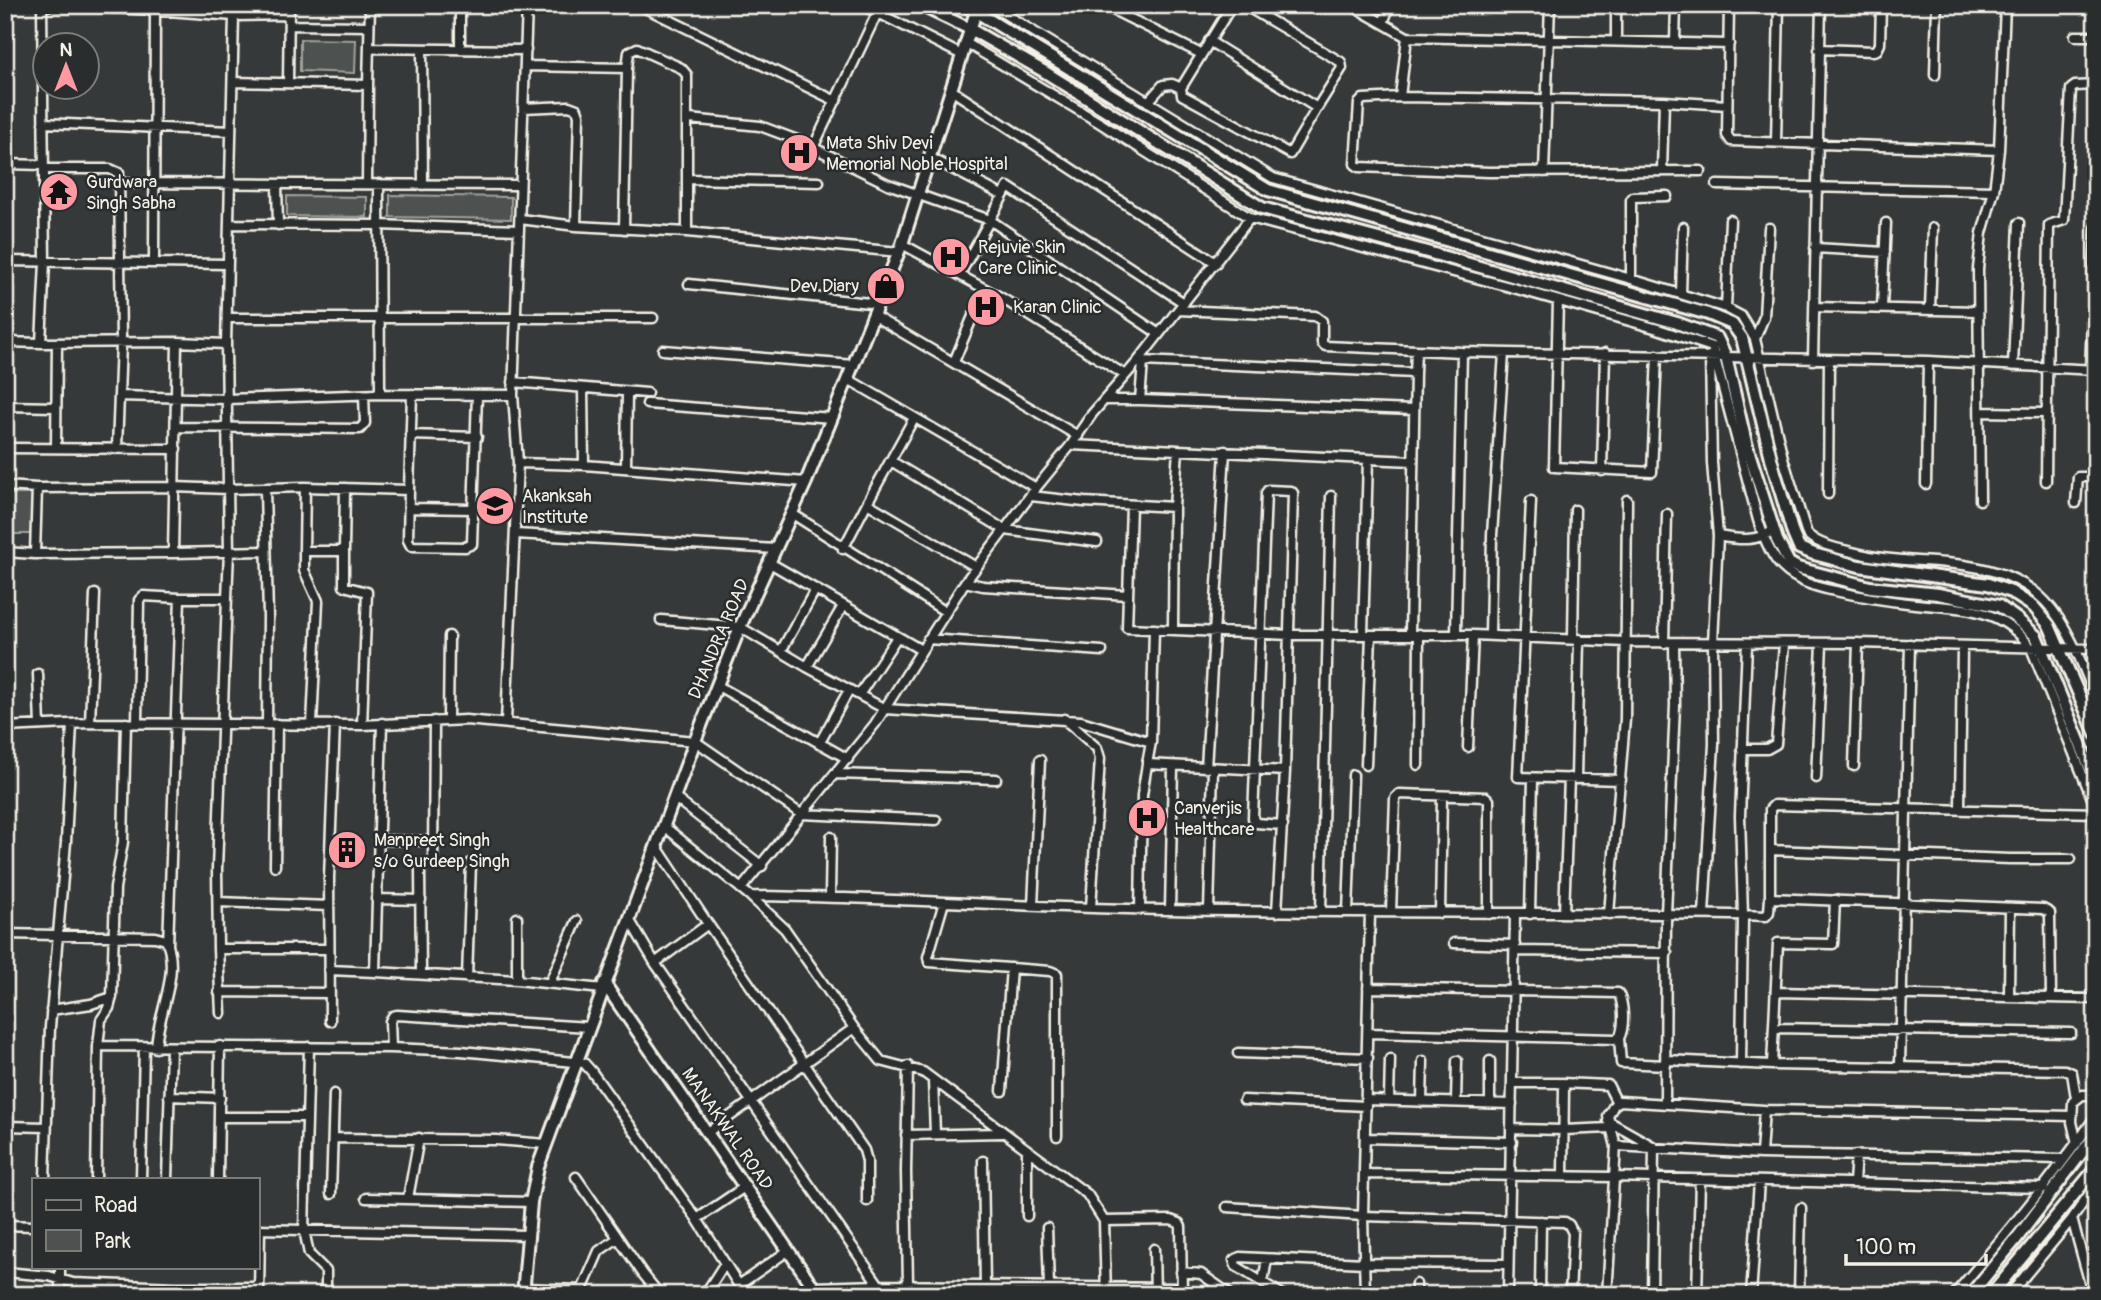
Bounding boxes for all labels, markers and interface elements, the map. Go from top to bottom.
north arrow [32,32,102,102]
text: N [60,38,73,62]
hospital icon: Mata Shiv Devi Memorial Noble Hospital [778,132,820,174]
place label: Mata Shiv Devi Memorial Noble Hospital [826,132,1008,176]
temple icon: Gurdwara Singh Sabha [38,171,80,213]
place label: Gurdwara Singh Sabha [86,171,176,215]
hospital icon: Rejuvie Skin Care Clinic [930,236,972,278]
place label: Rejuvie Skin Care Clinic [978,236,1065,280]
shop icon: Dev Diary [865,265,907,307]
place label: Dev Diary [790,275,859,298]
hospital icon: Karan Clinic [965,286,1007,328]
place label: Karan Clinic [1013,296,1102,319]
school or university icon: Akanksah Institute [474,485,516,527]
place label: Akanksah Institute [522,485,592,529]
street label: DHANDRA ROAD [683,575,755,703]
hospital icon: Canverjis Healthcare [1126,797,1168,839]
place label: Canverjis Healthcare [1174,797,1254,841]
building icon: Manpreet Singh s/o Gurdeep Singh [326,829,368,871]
place label: Manpreet Singh s/o Gurdeep Singh [374,829,510,873]
street label: MANAKWAL ROAD [676,1063,778,1195]
legend [32,1178,259,1268]
text: Road [94,1192,138,1219]
scale bar [1846,1223,1986,1267]
text: Park [94,1228,131,1255]
text: 100 m [1856,1234,1916,1261]

